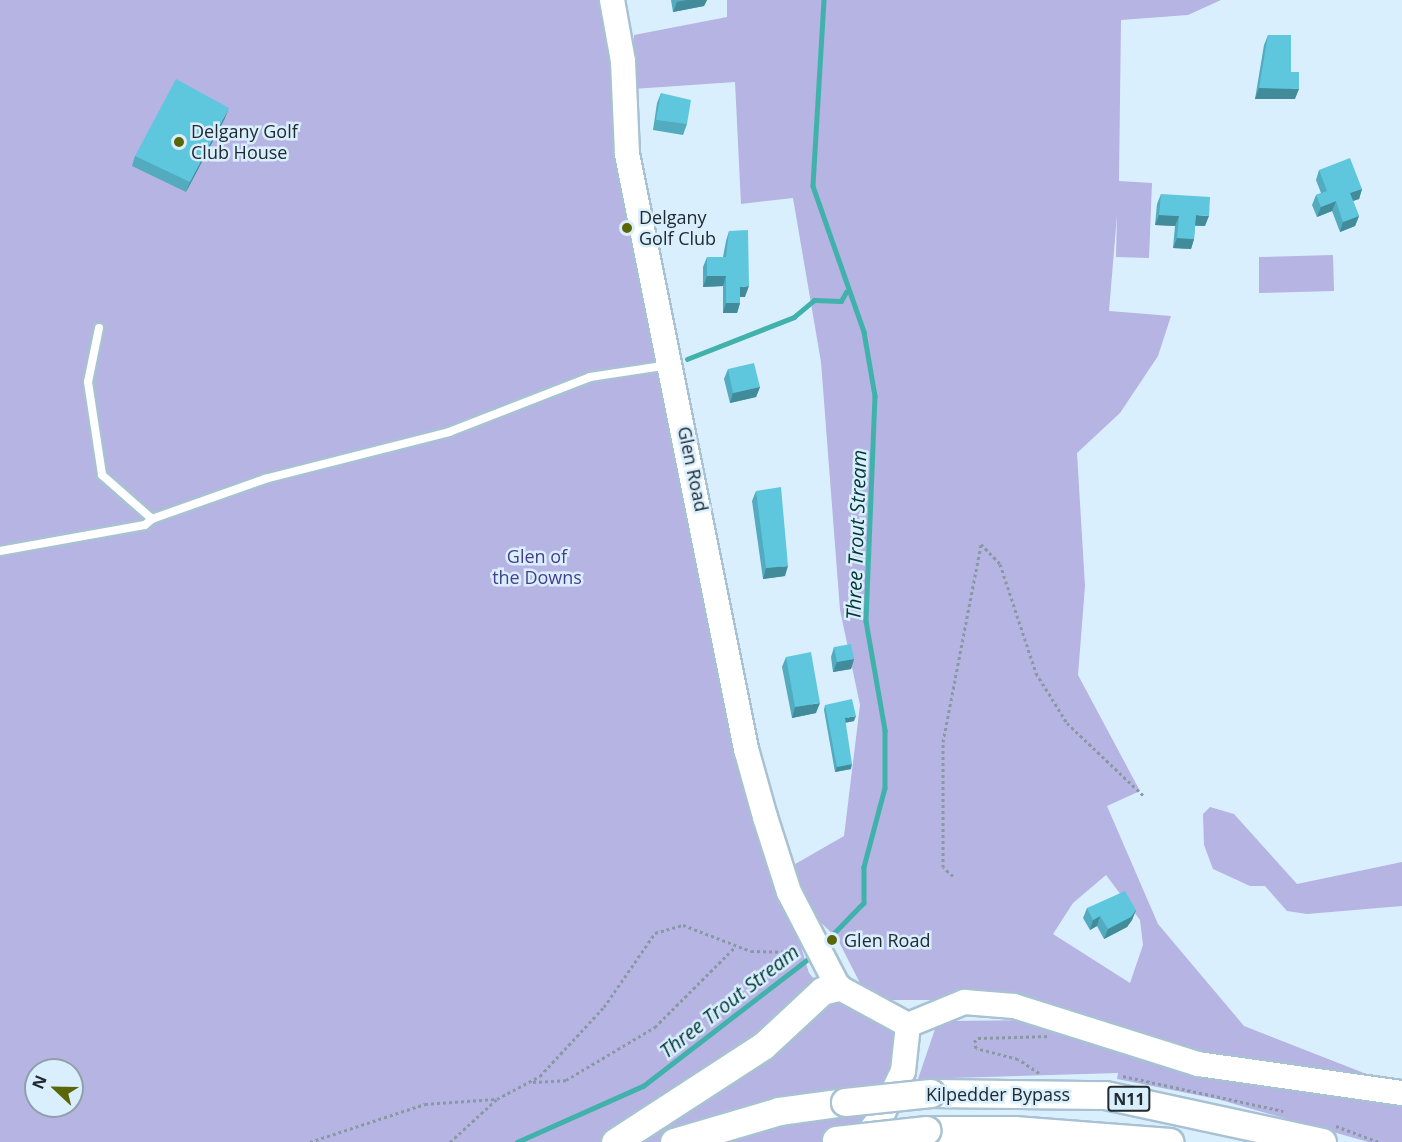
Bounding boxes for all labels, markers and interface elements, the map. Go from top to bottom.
place label: Delgany Golf Club House [191,121,298,164]
marker: Delgany Golf Club House [172,135,186,149]
place label: Delgany Golf Club [639,207,716,250]
marker: Delgany Golf Club [620,221,634,235]
street label: Glen Road [673,424,713,514]
water label: Three Trout Stream [841,450,871,620]
park label: Glen of the Downs [492,546,582,588]
place label: Glen Road [844,929,930,951]
marker: Glen Road [825,933,839,947]
water label: Three Trout Stream [655,939,803,1063]
north arrow [24,1058,84,1118]
text: N [27,1072,52,1092]
street label: Kilpedder Bypass [926,1083,1070,1105]
road number: N11 [1106,1086,1152,1112]

